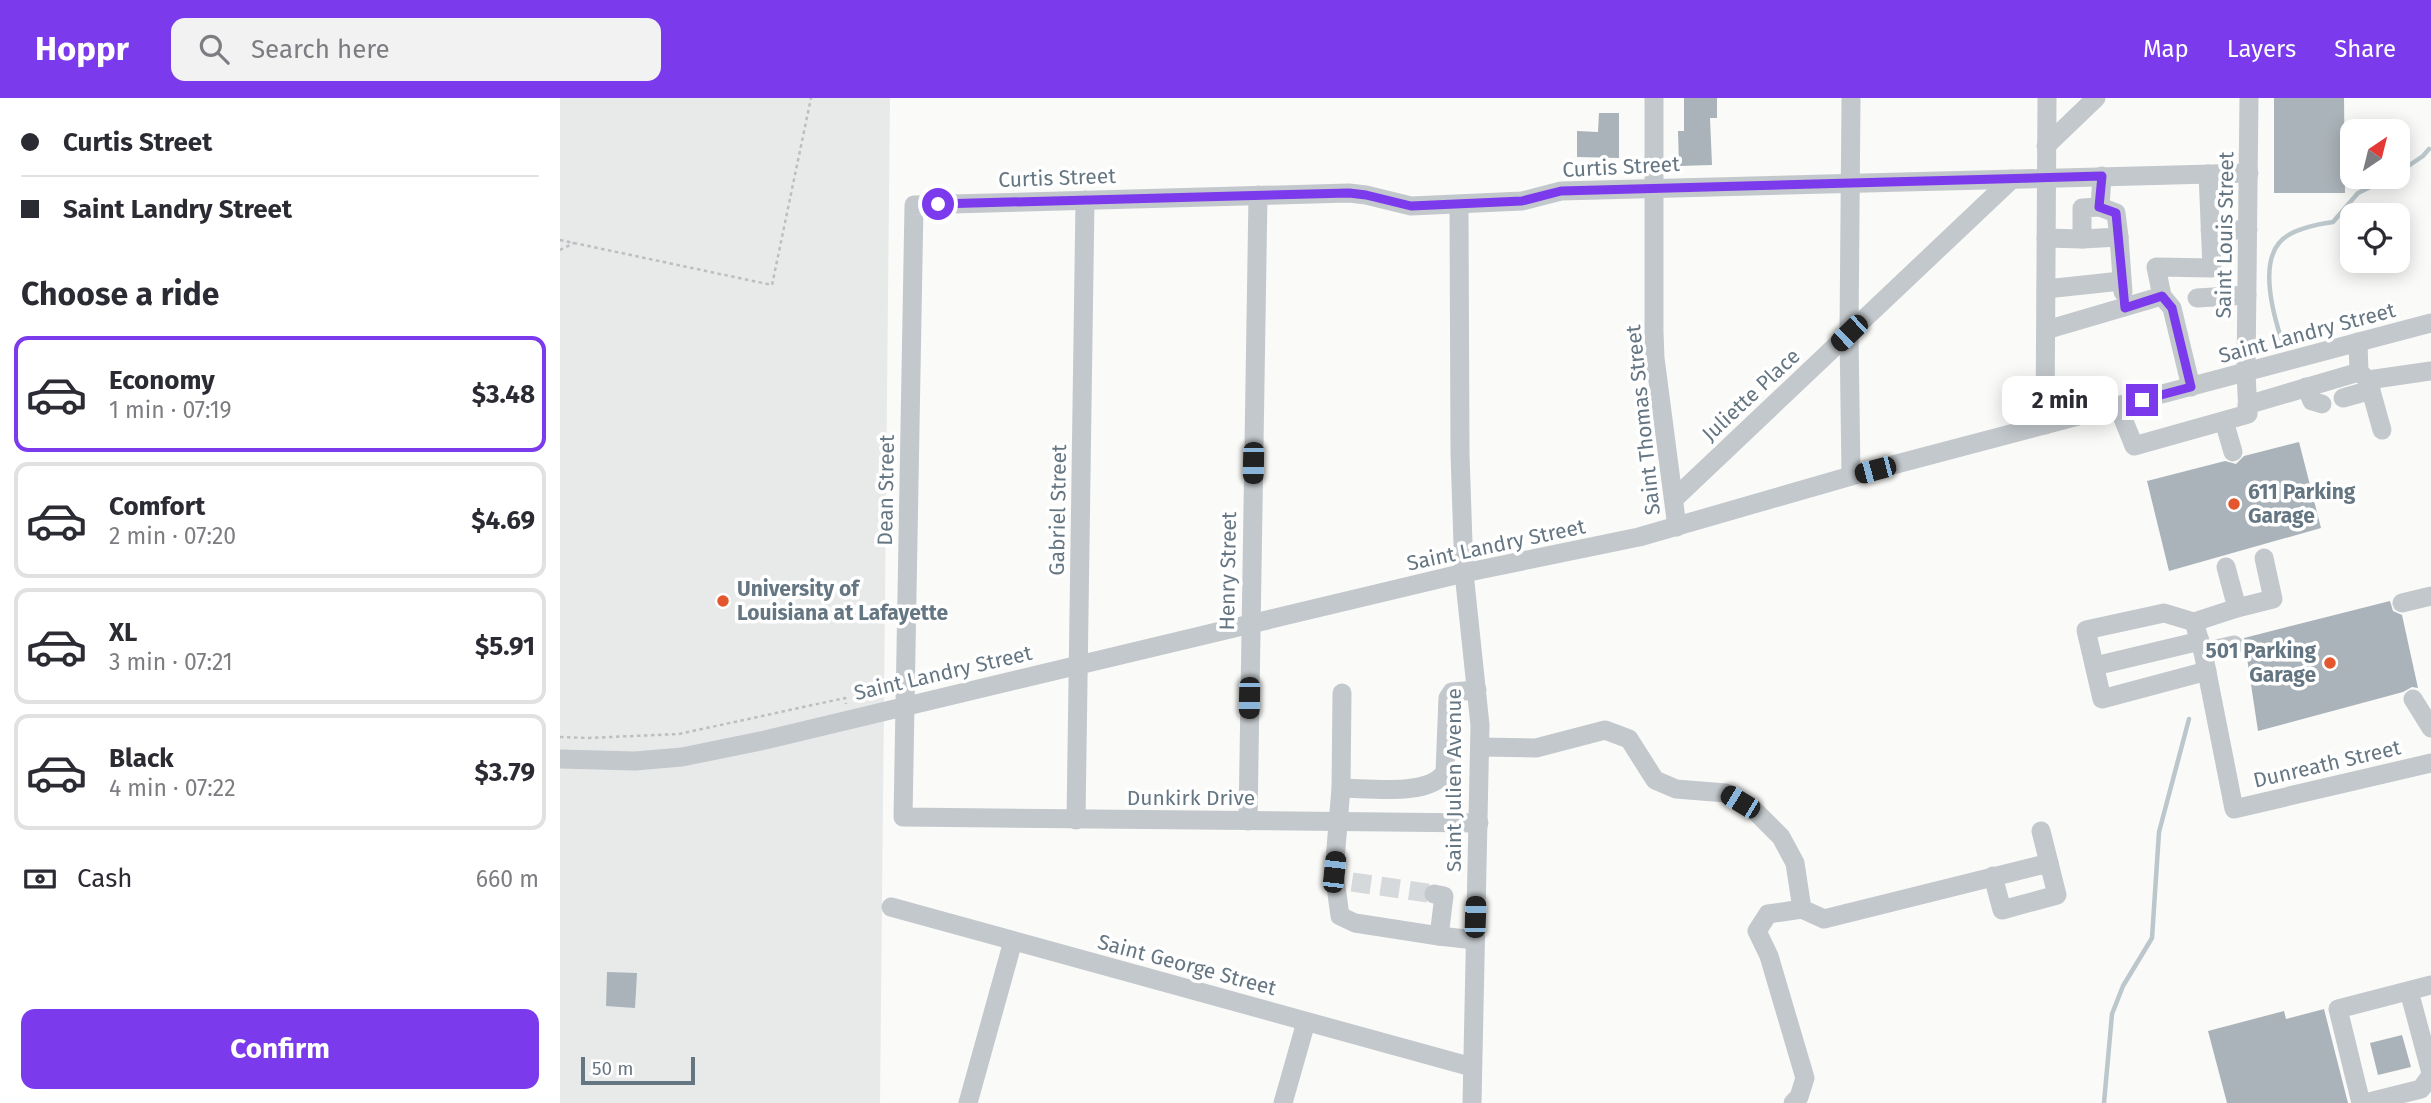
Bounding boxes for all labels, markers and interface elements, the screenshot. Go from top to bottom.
search box [171,18,661,81]
text: Hoppr [35,29,129,69]
icon: search [195,30,233,68]
text: Search here [251,34,390,65]
text: Map [2143,35,2189,63]
text: Layers [2227,35,2296,63]
text: Share [2334,35,2396,63]
north arrow [2340,119,2410,189]
map controls [2340,119,2410,273]
text: Curtis Street [63,127,212,158]
street label: Curtis Street [1562,151,1681,183]
street label: Saint Louis Street [2211,151,2239,319]
street label: Curtis Street [998,163,1117,193]
route start [922,188,954,220]
text: Saint Landry Street [63,194,292,225]
button: locate [2340,203,2410,273]
text: Choose a ride [21,275,219,313]
street label: Saint Landry Street [2216,297,2399,369]
car [1827,311,1872,355]
street label: Saint Thomas Street [1620,323,1666,516]
street label: Juliette Place [1697,343,1805,447]
icon: car [25,363,88,426]
text: Economy [109,365,215,396]
callout: 2 min [2002,376,2118,424]
text: $3.48 [472,379,535,410]
route end [2126,384,2158,416]
text: 2 min [2032,386,2088,414]
text: 1 min · 07:19 [109,396,232,424]
street label: Dean Street [872,434,900,546]
car [1243,442,1264,484]
street label: Gabriel Street [1044,444,1072,576]
car [1852,454,1899,486]
place label: 611 Parking Garage [2248,479,2356,529]
icon: car [25,489,88,552]
text: Comfort [109,491,205,522]
marker: 611 Parking Garage [2226,496,2242,512]
text: $4.69 [471,505,535,536]
street label: Henry Street [1214,511,1242,631]
street label: Saint Landry Street [1404,513,1588,577]
text: 2 min · 07:20 [109,522,236,550]
place label: University of Louisiana at Lafayette [737,576,949,626]
marker: University of Louisiana at Lafayette [715,593,731,609]
icon: car [25,615,88,678]
text: XL [109,617,137,648]
text: $5.91 [475,631,535,662]
place label: 501 Parking Garage [2206,638,2316,688]
street label: Saint Landry Street [852,640,1035,706]
text: 3 min · 07:21 [109,648,233,676]
marker: 501 Parking Garage [2322,655,2338,671]
car [1239,677,1260,719]
street label: Saint Julien Avenue [1441,688,1467,872]
street label: Dunreath Street [2251,734,2404,794]
icon: car [25,741,88,804]
text: Black [109,743,174,774]
text: $3.79 [475,757,535,788]
text: 4 min · 07:22 [109,774,236,802]
car [1717,782,1764,822]
street label: Dunkirk Drive [1127,785,1255,811]
car [1322,850,1347,894]
icon: cash [21,860,59,898]
text: Cash [77,863,133,894]
text: 660 m [476,865,539,893]
car [1464,896,1487,938]
street label: Saint George Street [1095,929,1279,1001]
button: Confirm [21,1009,539,1089]
scale bar [581,1054,695,1086]
text: 50 m [592,1057,633,1080]

